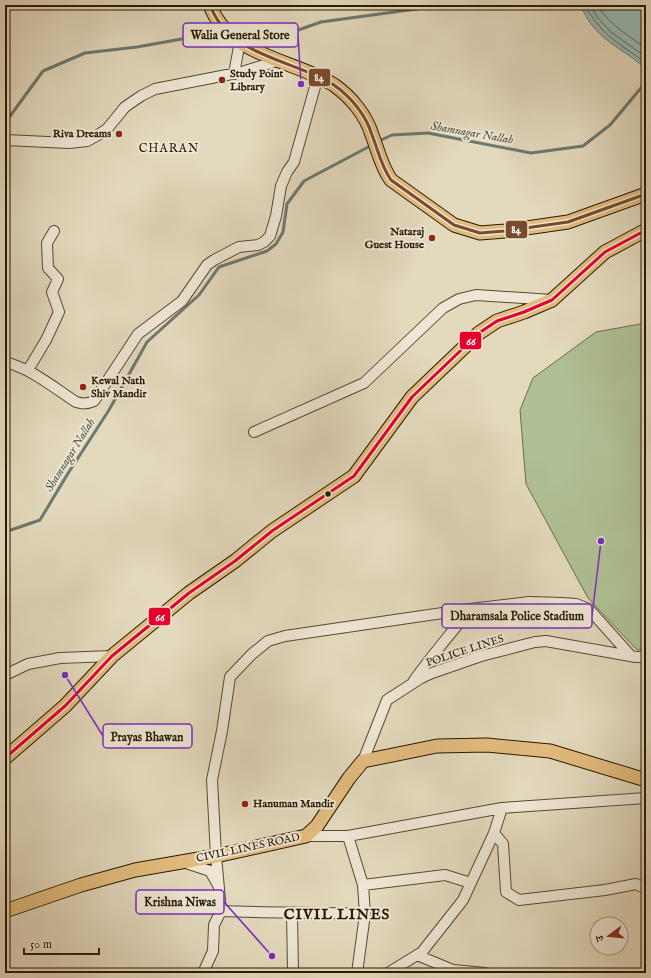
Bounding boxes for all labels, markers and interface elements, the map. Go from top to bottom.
callout: Walia General Store [183,23,298,47]
text: Walia General Store [189,28,290,43]
place label: Study Point Library [229,67,284,94]
line badge: 84 [308,68,331,87]
text: 84 [314,71,324,85]
marker: Study Point Library [217,75,227,85]
water label: Shamnagar Nallah [429,118,514,149]
place label: Riva Dreams [53,127,111,141]
marker: Riva Dreams [114,129,124,139]
district label: CHARAN [139,141,199,156]
line badge: 84 [505,220,528,239]
text: 84 [511,223,521,237]
place label: Nataraj Guest House [365,225,424,252]
marker: Nataraj Guest House [427,233,437,243]
line badge: 66 [459,331,482,350]
text: 66 [466,335,477,349]
place label: Kewal Nath Shiv Mandir [91,374,147,401]
marker: Kewal Nath Shiv Mandir [78,382,88,392]
water label: Shamnagar Nallah [42,416,99,495]
unlabelled marker [323,489,333,499]
callout: Dharamsala Police Stadium [442,604,592,628]
line badge: 66 [148,607,171,626]
text: Dharamsala Police Stadium [450,609,585,624]
text: 66 [155,611,166,625]
street label: POLICE LINES [424,632,506,670]
callout: Prayas Bhawan [103,724,192,748]
text: Prayas Bhawan [110,730,184,746]
place label: Hanuman Mandir [253,797,335,811]
marker: Hanuman Mandir [240,799,250,809]
street label: CIVIL LINES ROAD [195,830,301,866]
callout: Krishna Niwas [136,890,224,914]
text: Krishna Niwas [144,895,217,910]
district label: CIVIL LINES [284,905,390,924]
north arrow [589,916,629,956]
scale bar [24,930,99,956]
text: उ [592,933,608,944]
text: 50 m [30,937,52,952]

